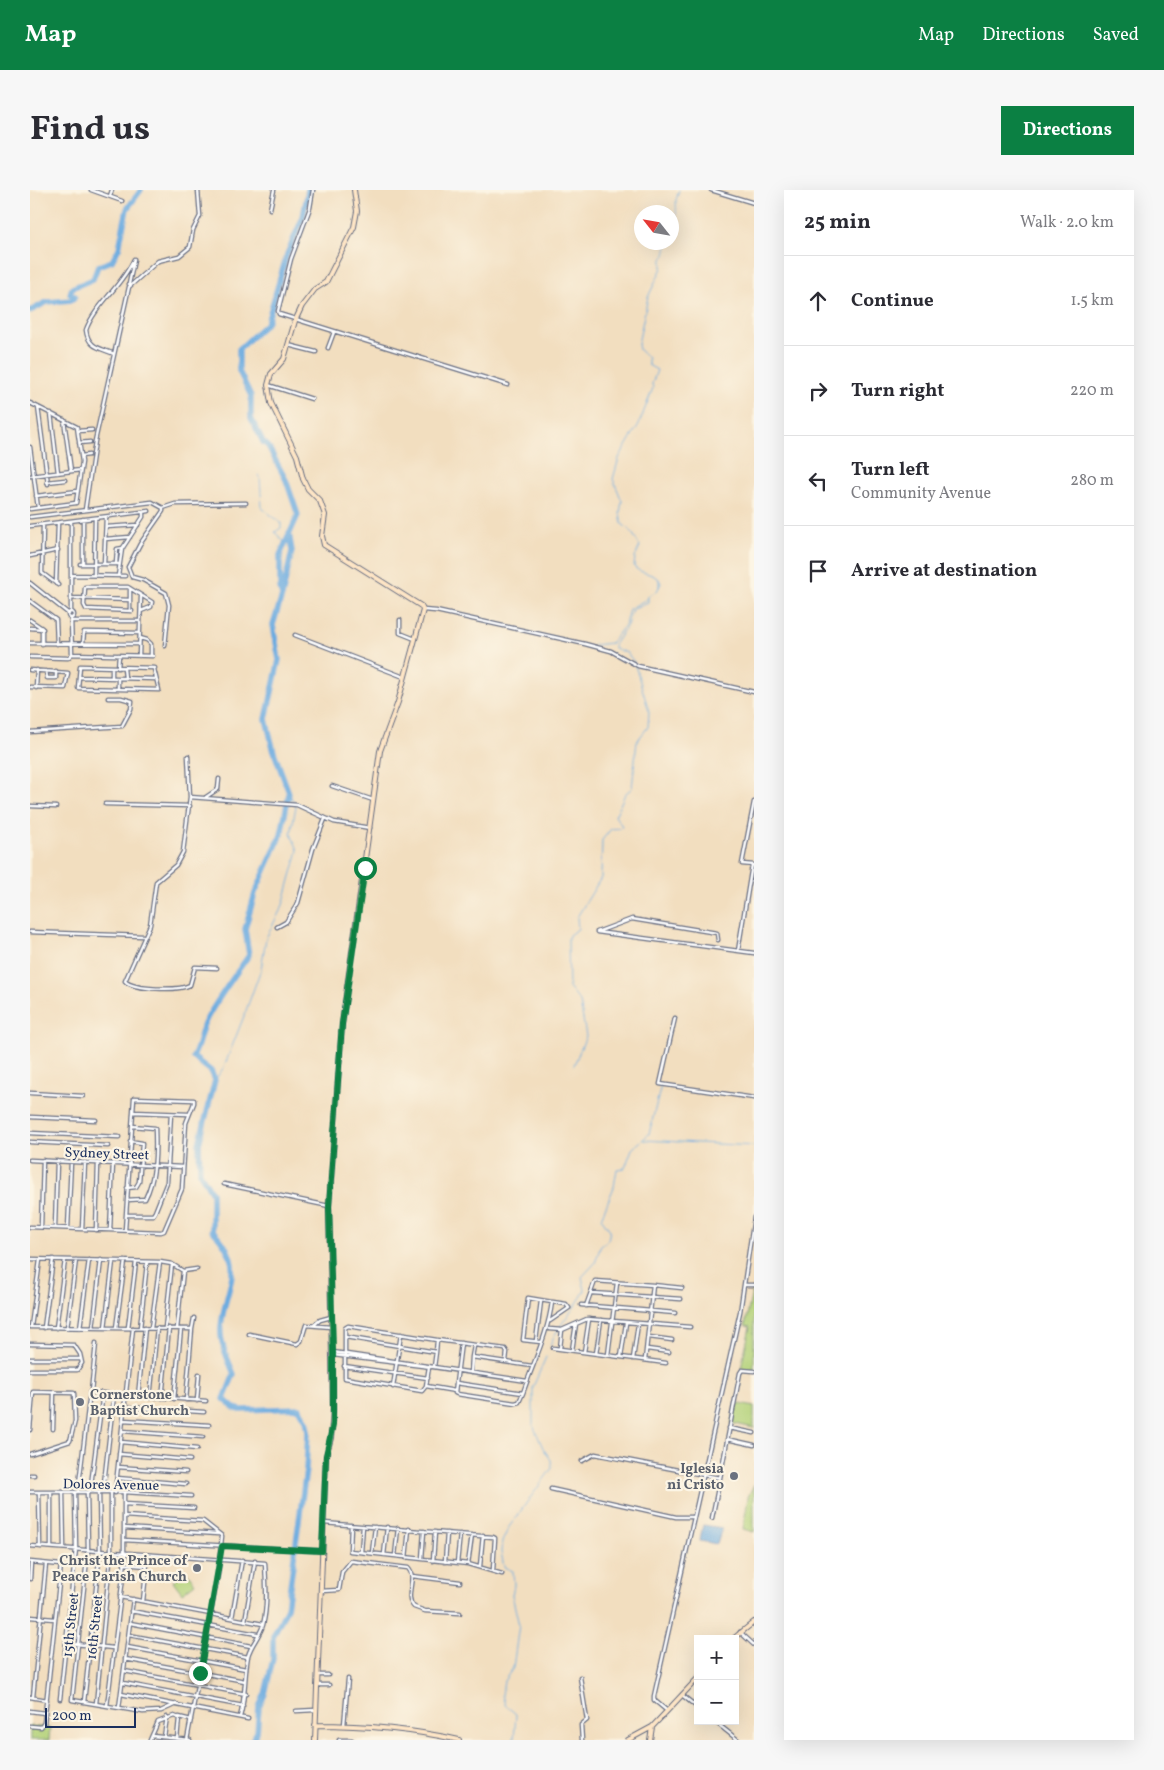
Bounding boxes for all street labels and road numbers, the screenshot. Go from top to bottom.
street label: Sydney Street [64,1144,150,1165]
street label: Dolores Avenue [63,1475,160,1496]
street label: 15th Street [59,1592,84,1658]
street label: 16th Street [83,1594,108,1661]

